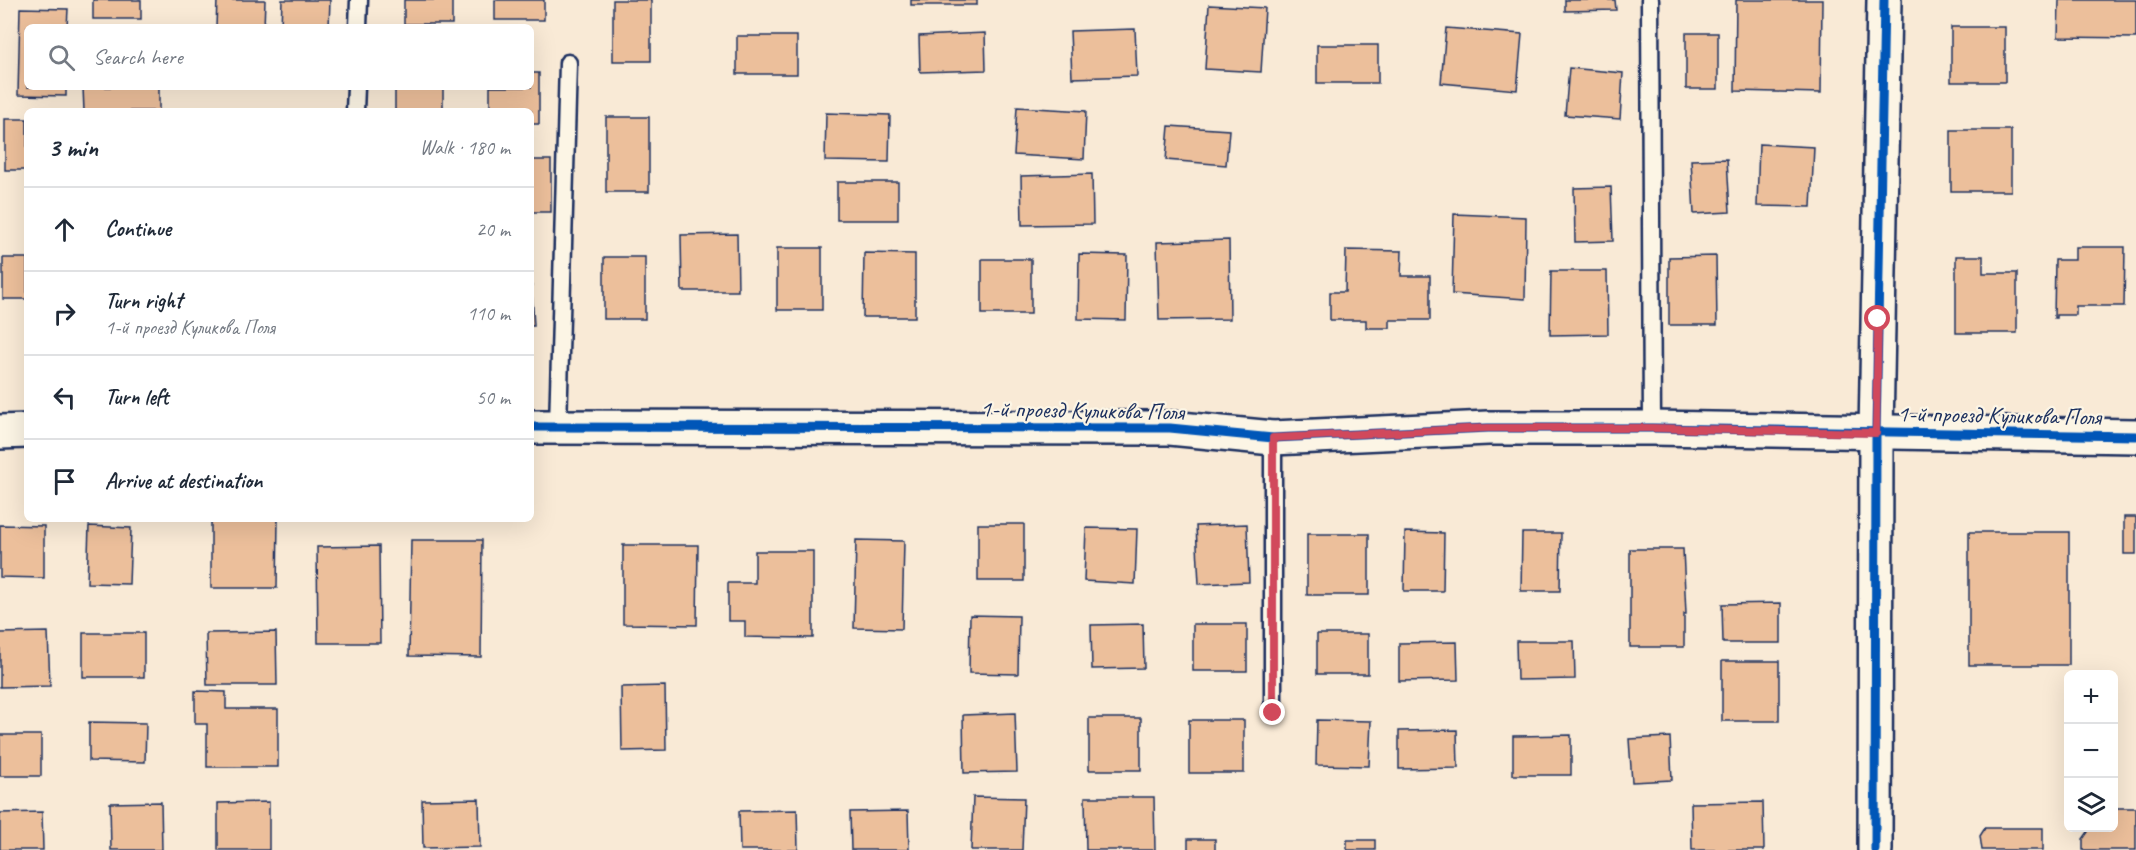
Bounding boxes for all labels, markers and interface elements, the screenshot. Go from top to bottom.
search box [24,24,534,90]
icon: search [45,41,78,74]
text: Search here [93,43,183,71]
text: 3 min [48,131,98,164]
text: Walk · 180 m [420,135,510,160]
icon: ahead [48,213,81,246]
text: Continue [105,215,171,243]
text: 20 m [476,217,510,242]
text: Turn right [105,287,182,315]
icon: right [48,297,81,330]
text: 110 m [467,301,510,326]
route start [1864,305,1890,331]
text: 1-й проезд Куликова Поля [105,315,275,340]
icon: left [48,381,81,414]
text: Turn left [105,383,169,411]
text: 50 m [476,385,510,410]
street label: 1-й проезд Куликова Поля [980,393,1186,427]
street label: 1-й проезд Куликова Поля [1897,398,2103,432]
icon: arrive [48,465,81,498]
text: Arrive at destination [105,467,262,495]
map controls [2064,670,2118,832]
button: + [2064,670,2118,724]
route end [1259,699,1285,725]
button: − [2064,724,2118,778]
button: layers [2064,778,2118,832]

